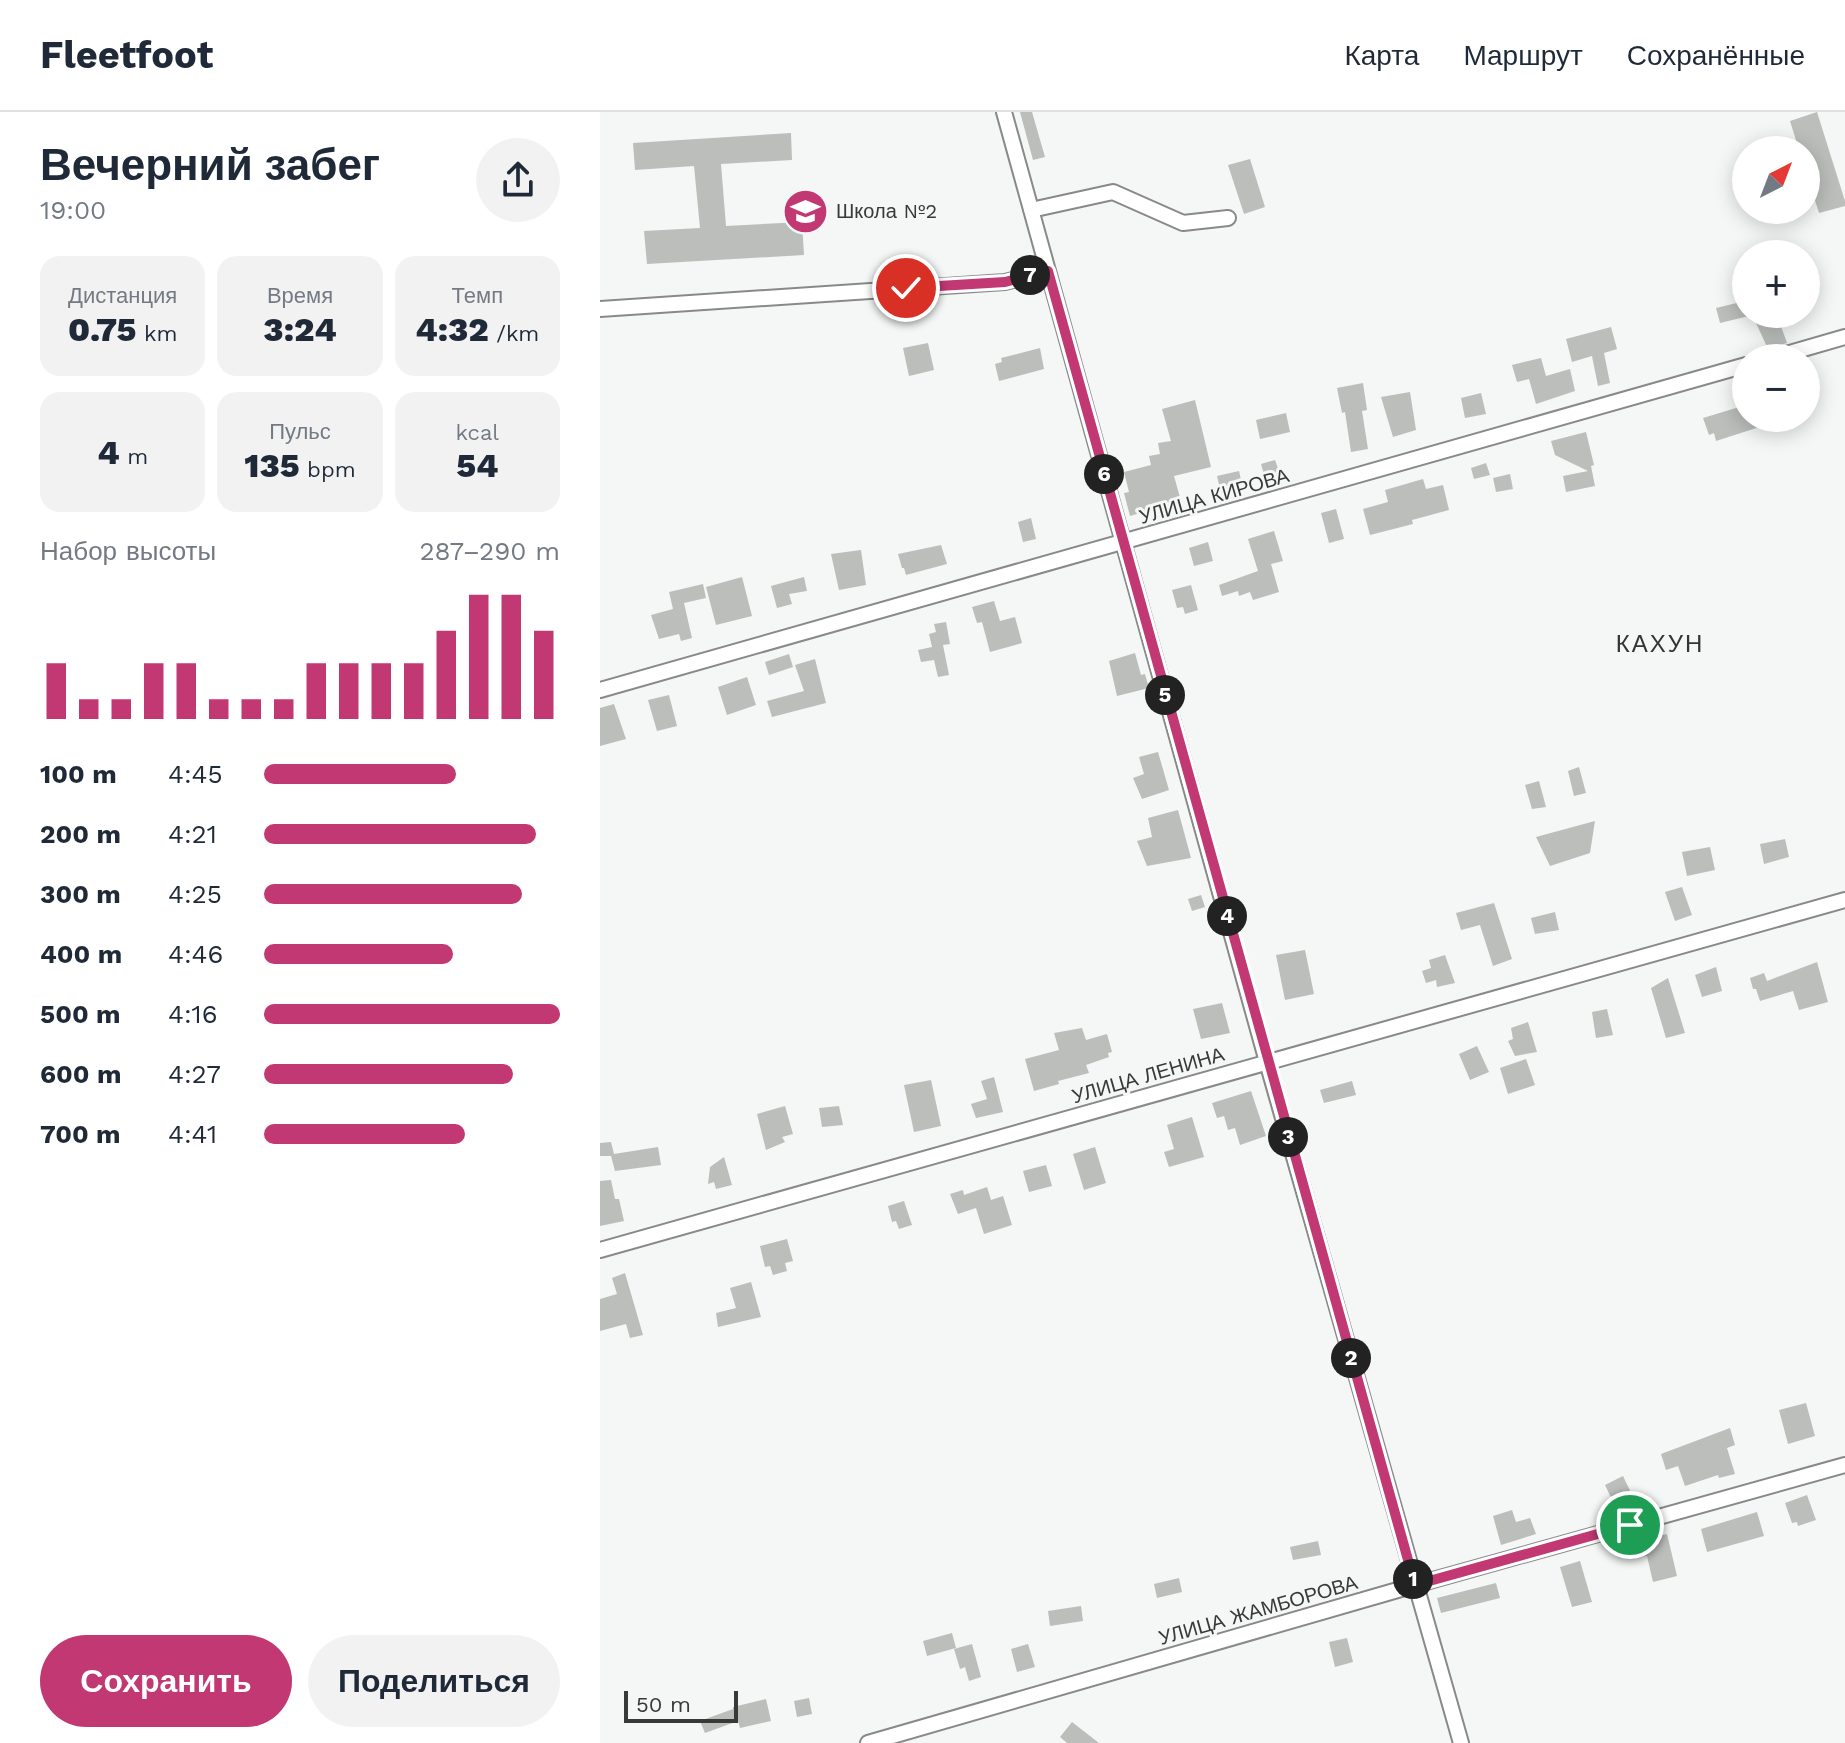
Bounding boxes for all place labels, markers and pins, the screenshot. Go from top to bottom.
school or university icon: Школа №2 [781,187,829,235]
place label: Школа №2 [836,199,937,223]
pin [872,254,940,322]
pin: 7 [1010,255,1050,295]
pin: 6 [1084,454,1124,494]
pin: 5 [1145,675,1185,715]
pin: 4 [1207,896,1247,936]
pin: 3 [1268,1117,1308,1157]
pin: 2 [1331,1338,1371,1378]
pin [1596,1491,1664,1559]
pin: 1 [1393,1559,1433,1599]

